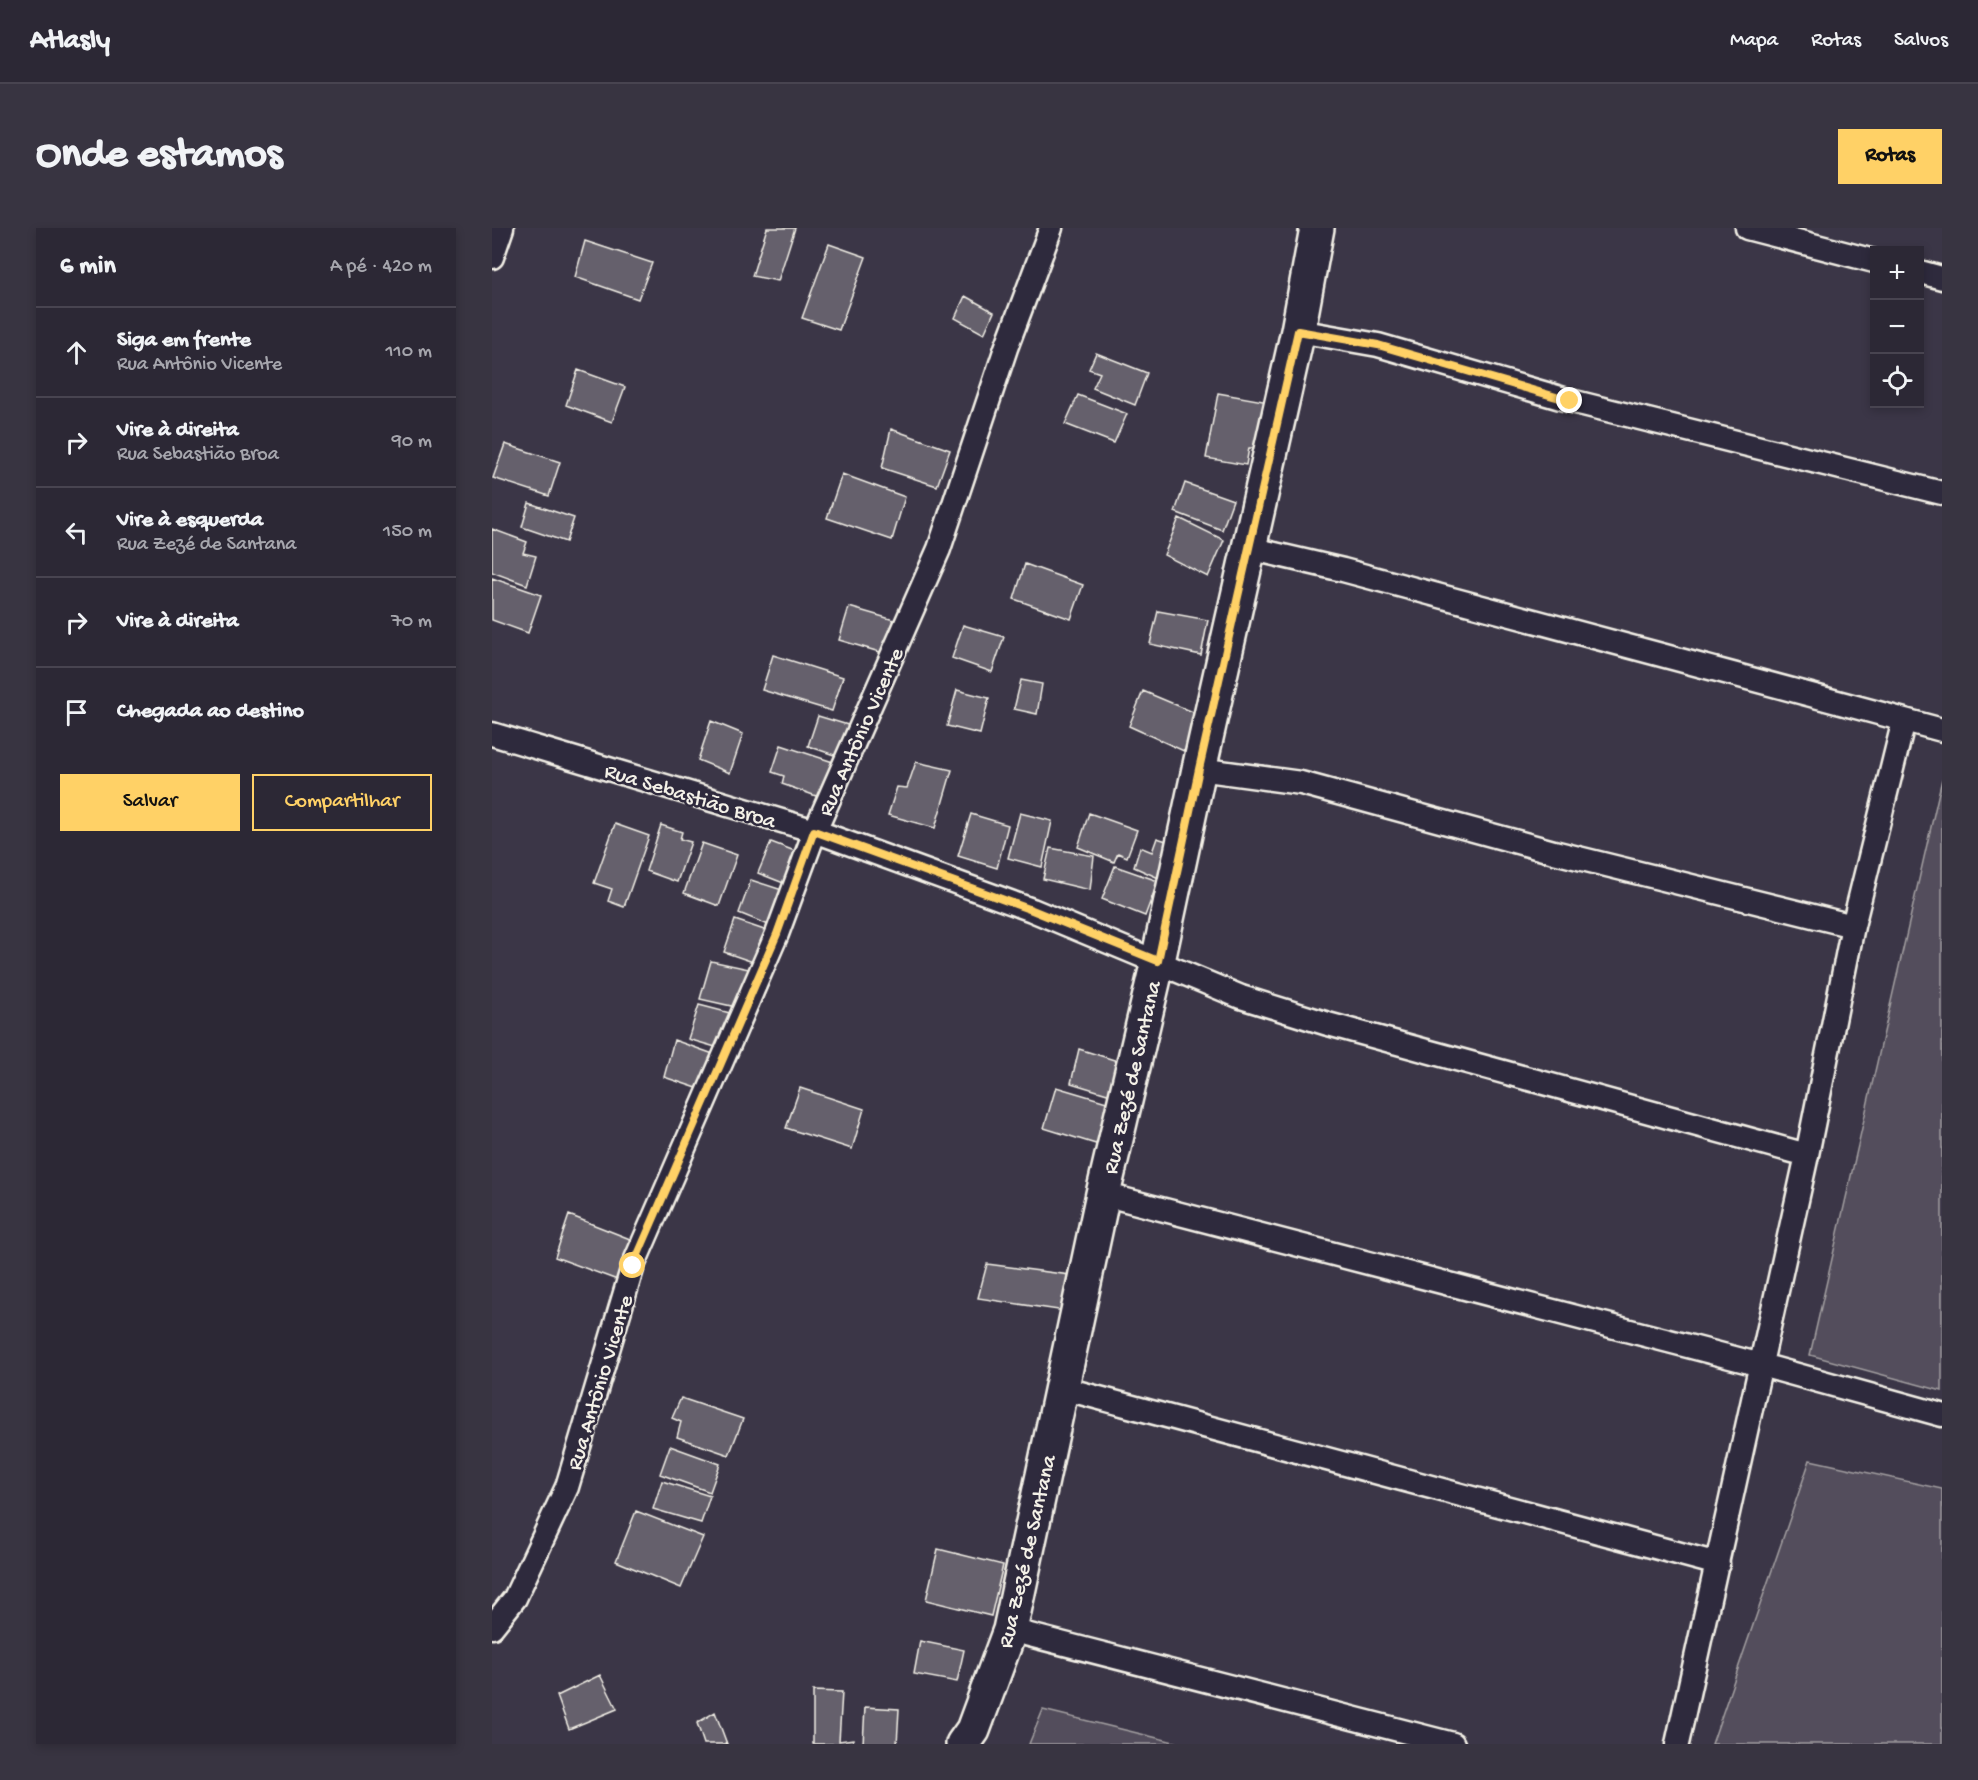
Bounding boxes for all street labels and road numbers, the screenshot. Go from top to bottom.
street label: Rua Antônio Vicente [814,644,912,821]
street label: Rua Sebastião Broa [601,759,779,837]
street label: Rua Zezé de Santana [1099,978,1169,1177]
street label: Rua Antônio Vicente [563,1292,641,1474]
street label: Rua Zezé de Santana [994,1452,1064,1651]

